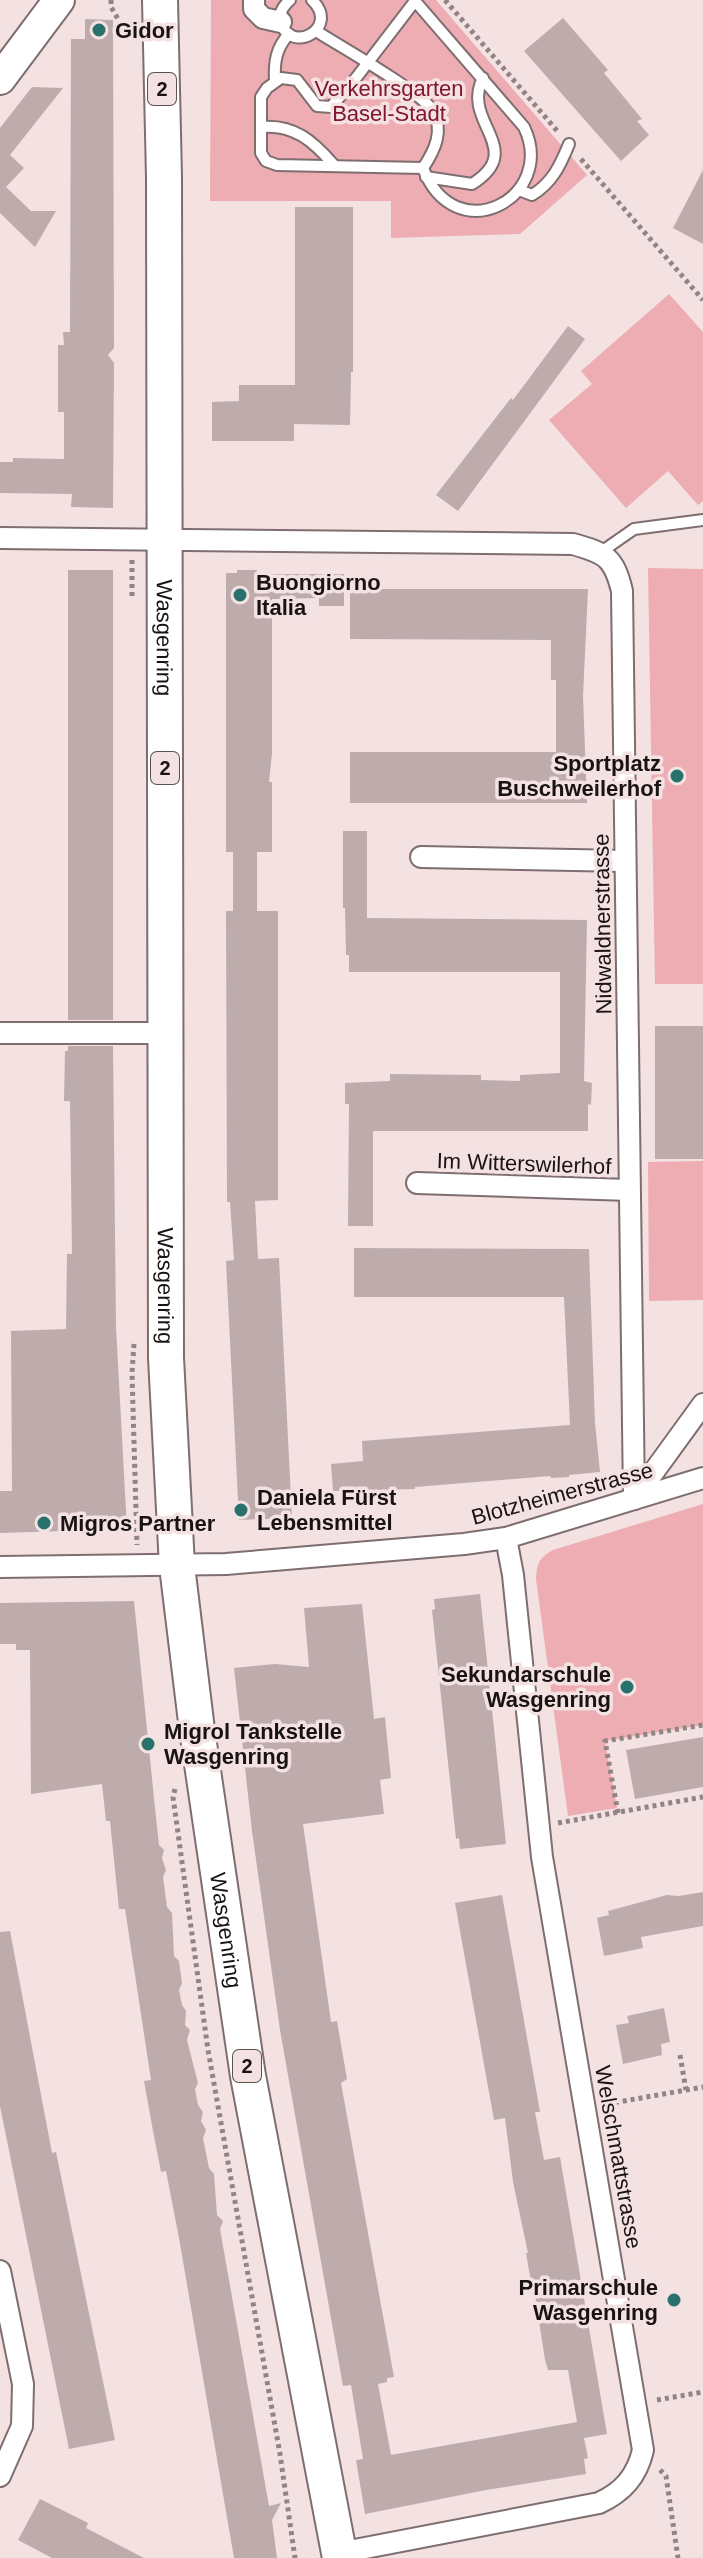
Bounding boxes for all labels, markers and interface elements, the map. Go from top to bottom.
place label: Gidor [115,18,174,43]
marker: Gidor [90,21,108,39]
road number: 2 [148,73,176,105]
park label: Verkehrsgarten Basel-Stadt [314,76,464,126]
place label: Buongiorno Italia [256,570,381,620]
street label: Wasgenring [152,580,177,696]
marker: Buongiorno Italia [231,586,249,604]
place label: Sportplatz Buschweilerhof [497,751,662,801]
road number: 2 [151,752,179,784]
marker: Sportplatz Buschweilerhof [668,767,686,785]
street label: Nidwaldnerstrasse [588,833,617,1015]
street label: Im Witterswilerhof [436,1148,613,1179]
street label: Wasgenring [153,1228,178,1344]
street label: Blotzheimerstrasse [469,1457,656,1530]
place label: Daniela Fürst Lebensmittel [257,1485,397,1535]
marker: Daniela Fürst Lebensmittel [232,1501,250,1519]
place label: Migros Partner [60,1511,216,1536]
marker: Migros Partner [35,1514,53,1532]
place label: Sekundarschule Wasgenring [441,1662,611,1712]
marker: Sekundarschule Wasgenring [618,1678,636,1696]
place label: Migrol Tankstelle Wasgenring [164,1719,342,1769]
marker: Migrol Tankstelle Wasgenring [139,1735,157,1753]
street label: Wasgenring [205,1871,247,1990]
road number: 2 [233,2050,261,2082]
street label: Welschmattstrasse [590,2064,647,2251]
place label: Primarschule Wasgenring [519,2275,658,2325]
marker: Primarschule Wasgenring [665,2291,683,2309]

